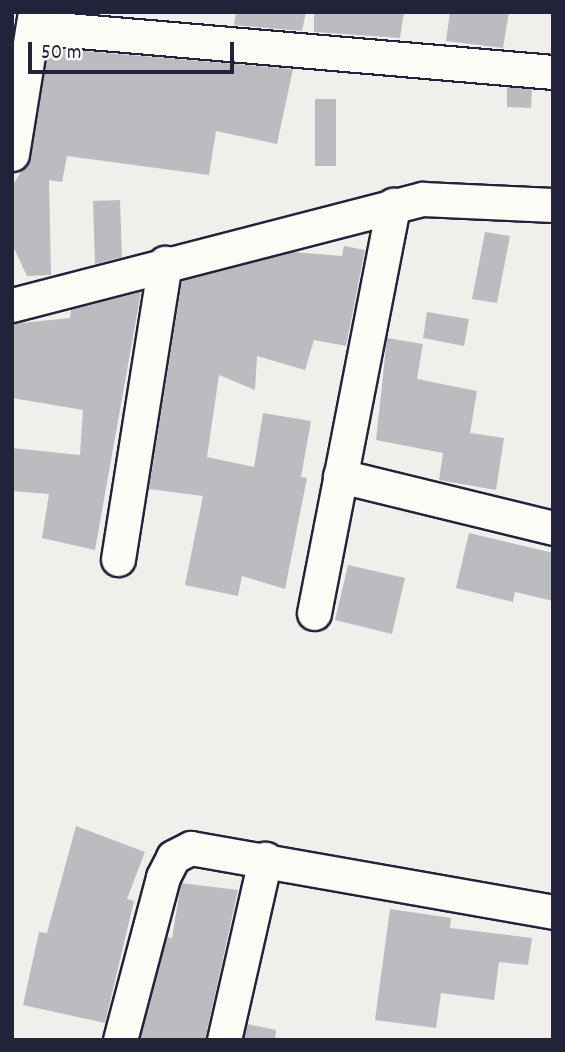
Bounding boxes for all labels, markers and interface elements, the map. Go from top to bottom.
scale bar [32,28,238,72]
text: 50 m [41,39,81,69]

